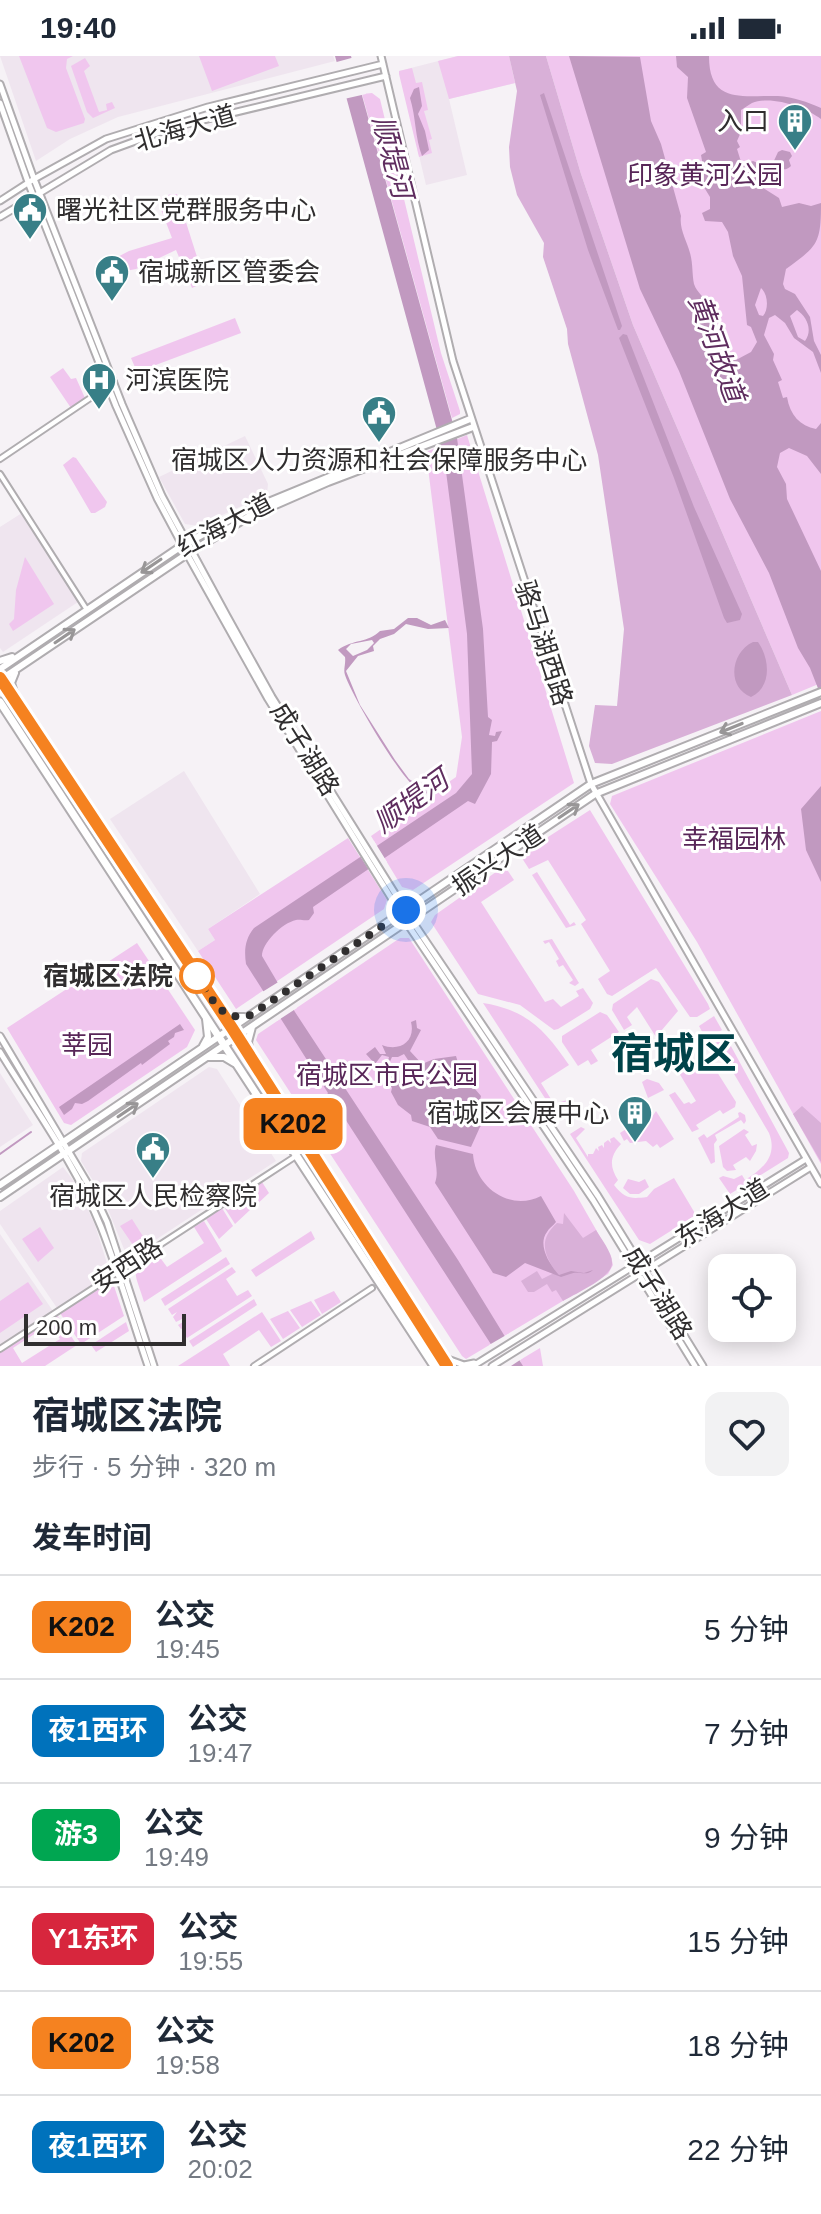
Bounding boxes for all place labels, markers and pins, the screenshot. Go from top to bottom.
building icon: 入口 [776,102,814,152]
place label: 入口 [717,106,769,136]
public building icon: 曙光社区党群服务中心 [11,191,49,241]
place label: 曙光社区党群服务中心 [56,195,316,225]
public building icon: 宿城新区管委会 [93,253,131,303]
place label: 宿城新区管委会 [138,257,320,287]
hospital icon: 河滨医院 [80,361,118,411]
place label: 河滨医院 [125,365,229,395]
public building icon: 宿城区人力资源和社会保障服务中心 [360,394,398,444]
place label: 宿城区人力资源和社会保障服务中心 [171,445,587,475]
marker: 宿城区法院 [180,959,214,993]
place label: 宿城区法院 [43,961,173,991]
building icon: 宿城区会展中心 [616,1094,654,1144]
place label: 宿城区会展中心 [427,1098,609,1128]
public building icon: 宿城区人民检察院 [134,1130,172,1180]
place label: 宿城区人民检察院 [49,1181,257,1211]

